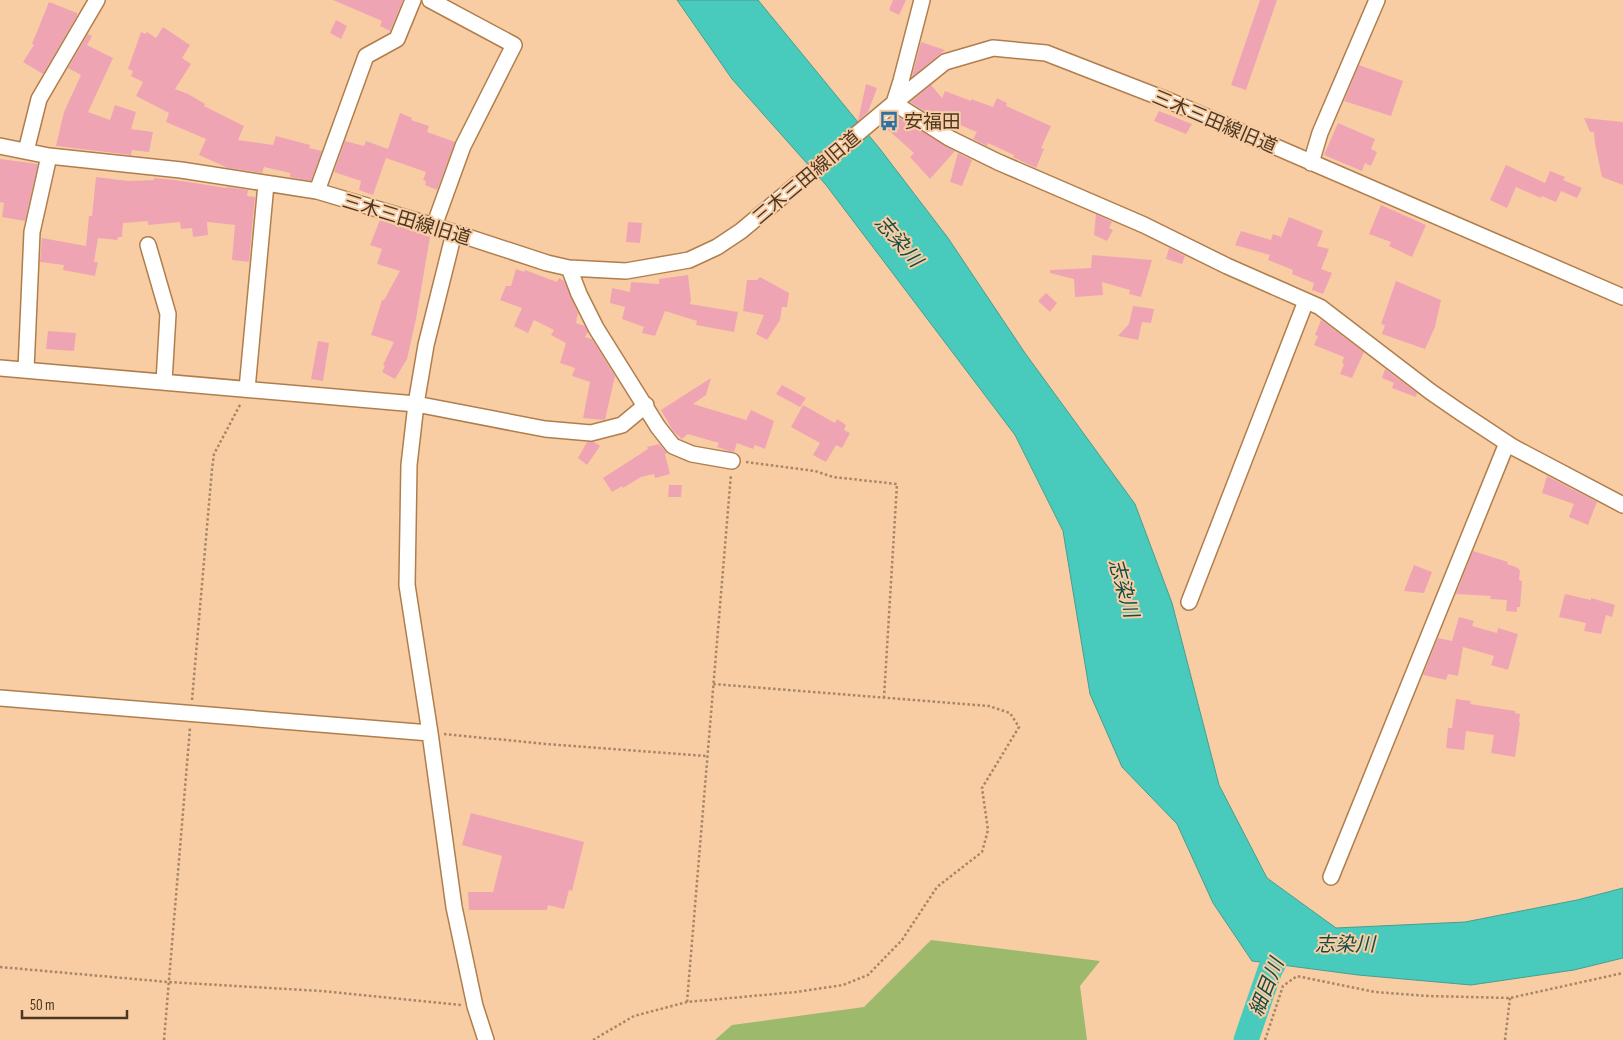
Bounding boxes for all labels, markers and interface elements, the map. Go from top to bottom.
street label: 三木三田線旧道 [1149,86,1280,159]
bus stop icon: 安福田 [878,110,900,132]
place label: 安福田 [904,111,961,134]
street label: 三木三田線旧道 [749,127,865,230]
street label: 三木三田線旧道 [340,190,474,251]
water label: 志染川 [870,211,928,274]
water label: 志染川 [1103,556,1143,622]
water label: 志染川 [1315,933,1377,957]
water label: 細目川 [1245,953,1290,1020]
scale bar [22,988,128,1020]
text: 50 m [30,996,55,1015]

